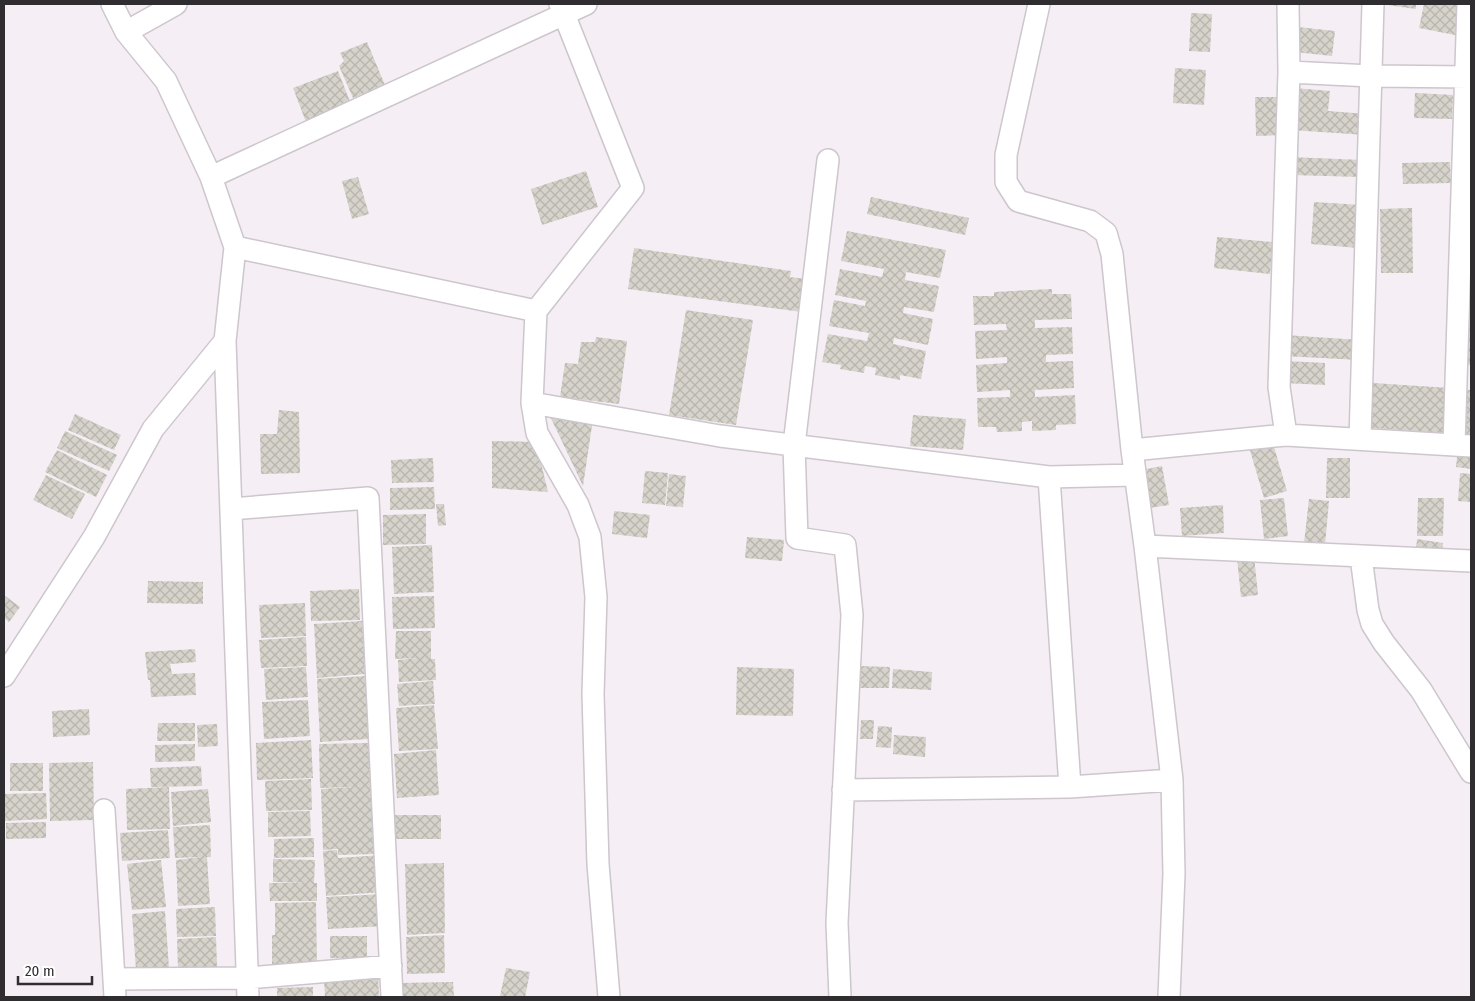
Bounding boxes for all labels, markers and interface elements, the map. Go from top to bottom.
scale bar [18,954,91,986]
text: 20 m [25,962,55,980]

